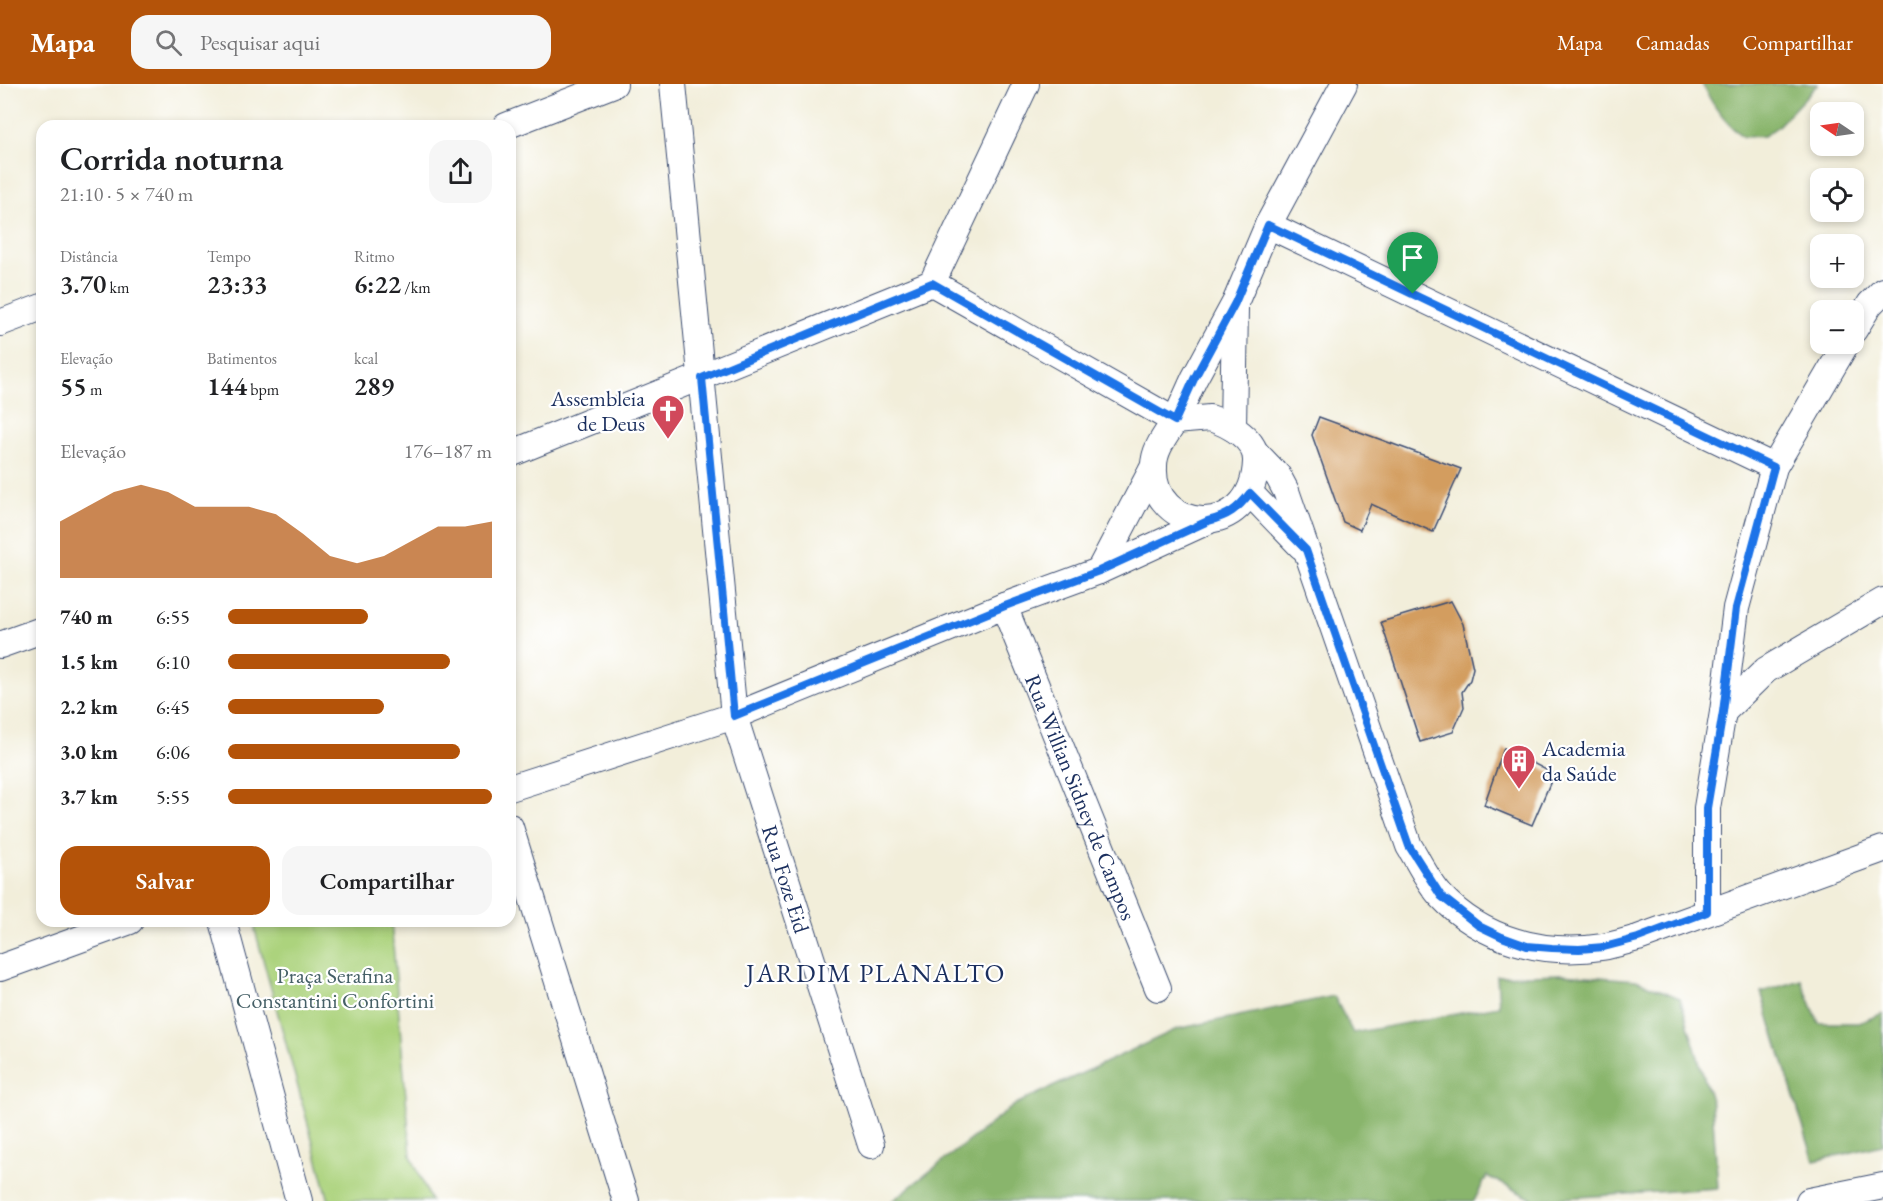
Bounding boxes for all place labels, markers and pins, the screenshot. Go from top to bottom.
pin [1387,232,1438,294]
place label: Assembleia de Deus [550,384,645,438]
church icon: Assembleia de Deus [650,393,686,440]
place label: Academia da Saúde [1541,734,1626,788]
building icon: Academia da Saúde [1501,743,1537,790]

